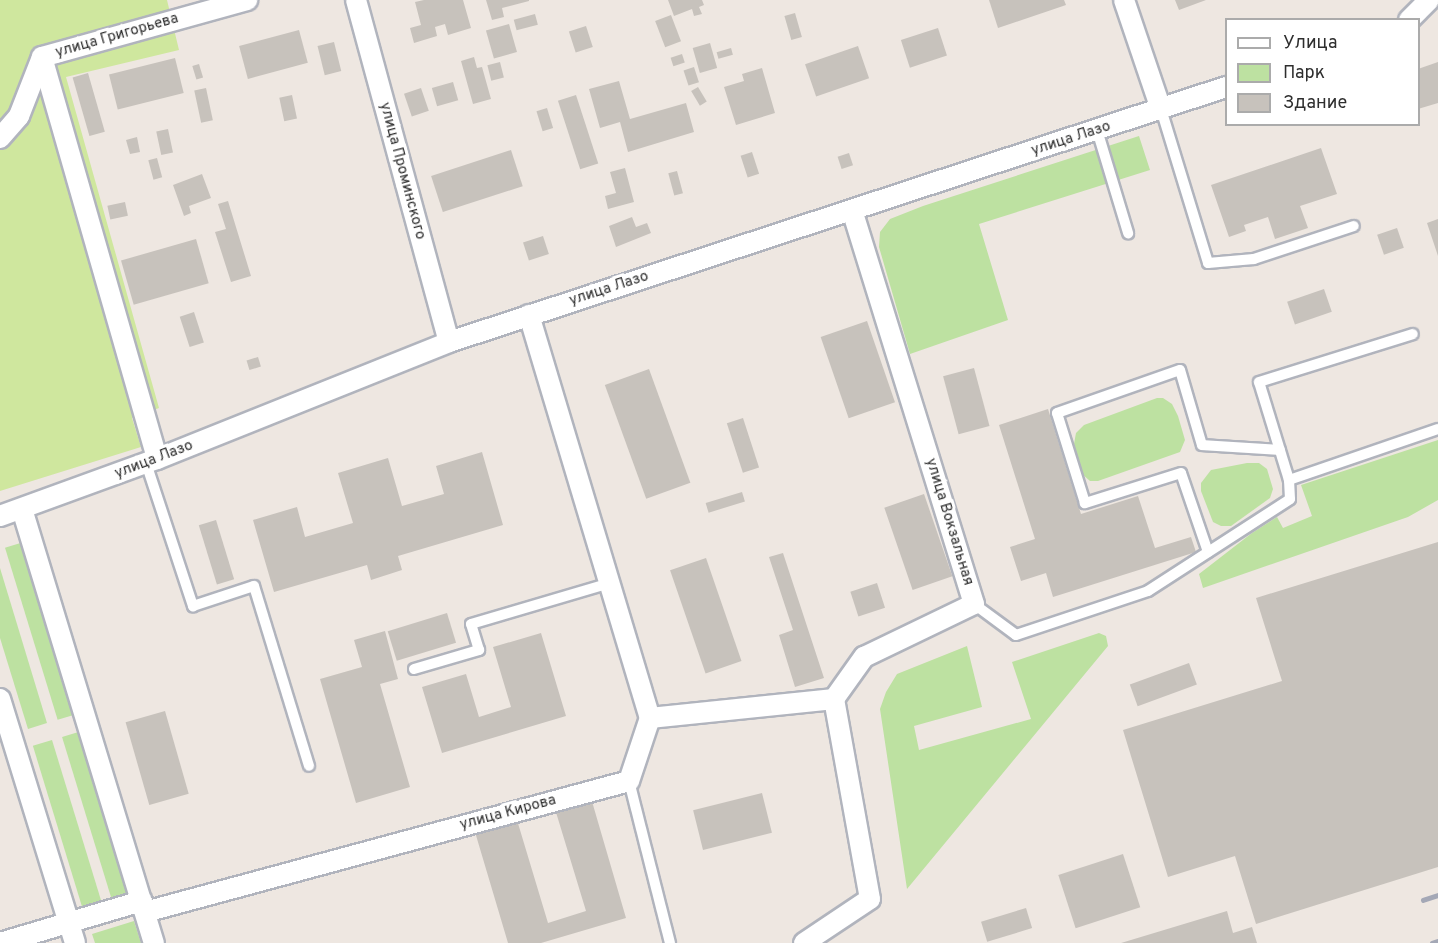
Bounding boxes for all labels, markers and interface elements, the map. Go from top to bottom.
street label: улица Григорьева [53,10,181,62]
legend [1225,18,1420,126]
text: Улица [1283,32,1337,55]
text: Парк [1283,62,1325,85]
text: Здание [1283,92,1347,115]
street label: улица Проминского [375,100,429,242]
street label: улица Лазо [1029,118,1113,160]
street label: улица Лазо [567,268,651,310]
street label: улица Лазо [112,437,196,483]
street label: улица Вокзальная [921,456,977,588]
street label: улица Кирова [458,792,558,834]

